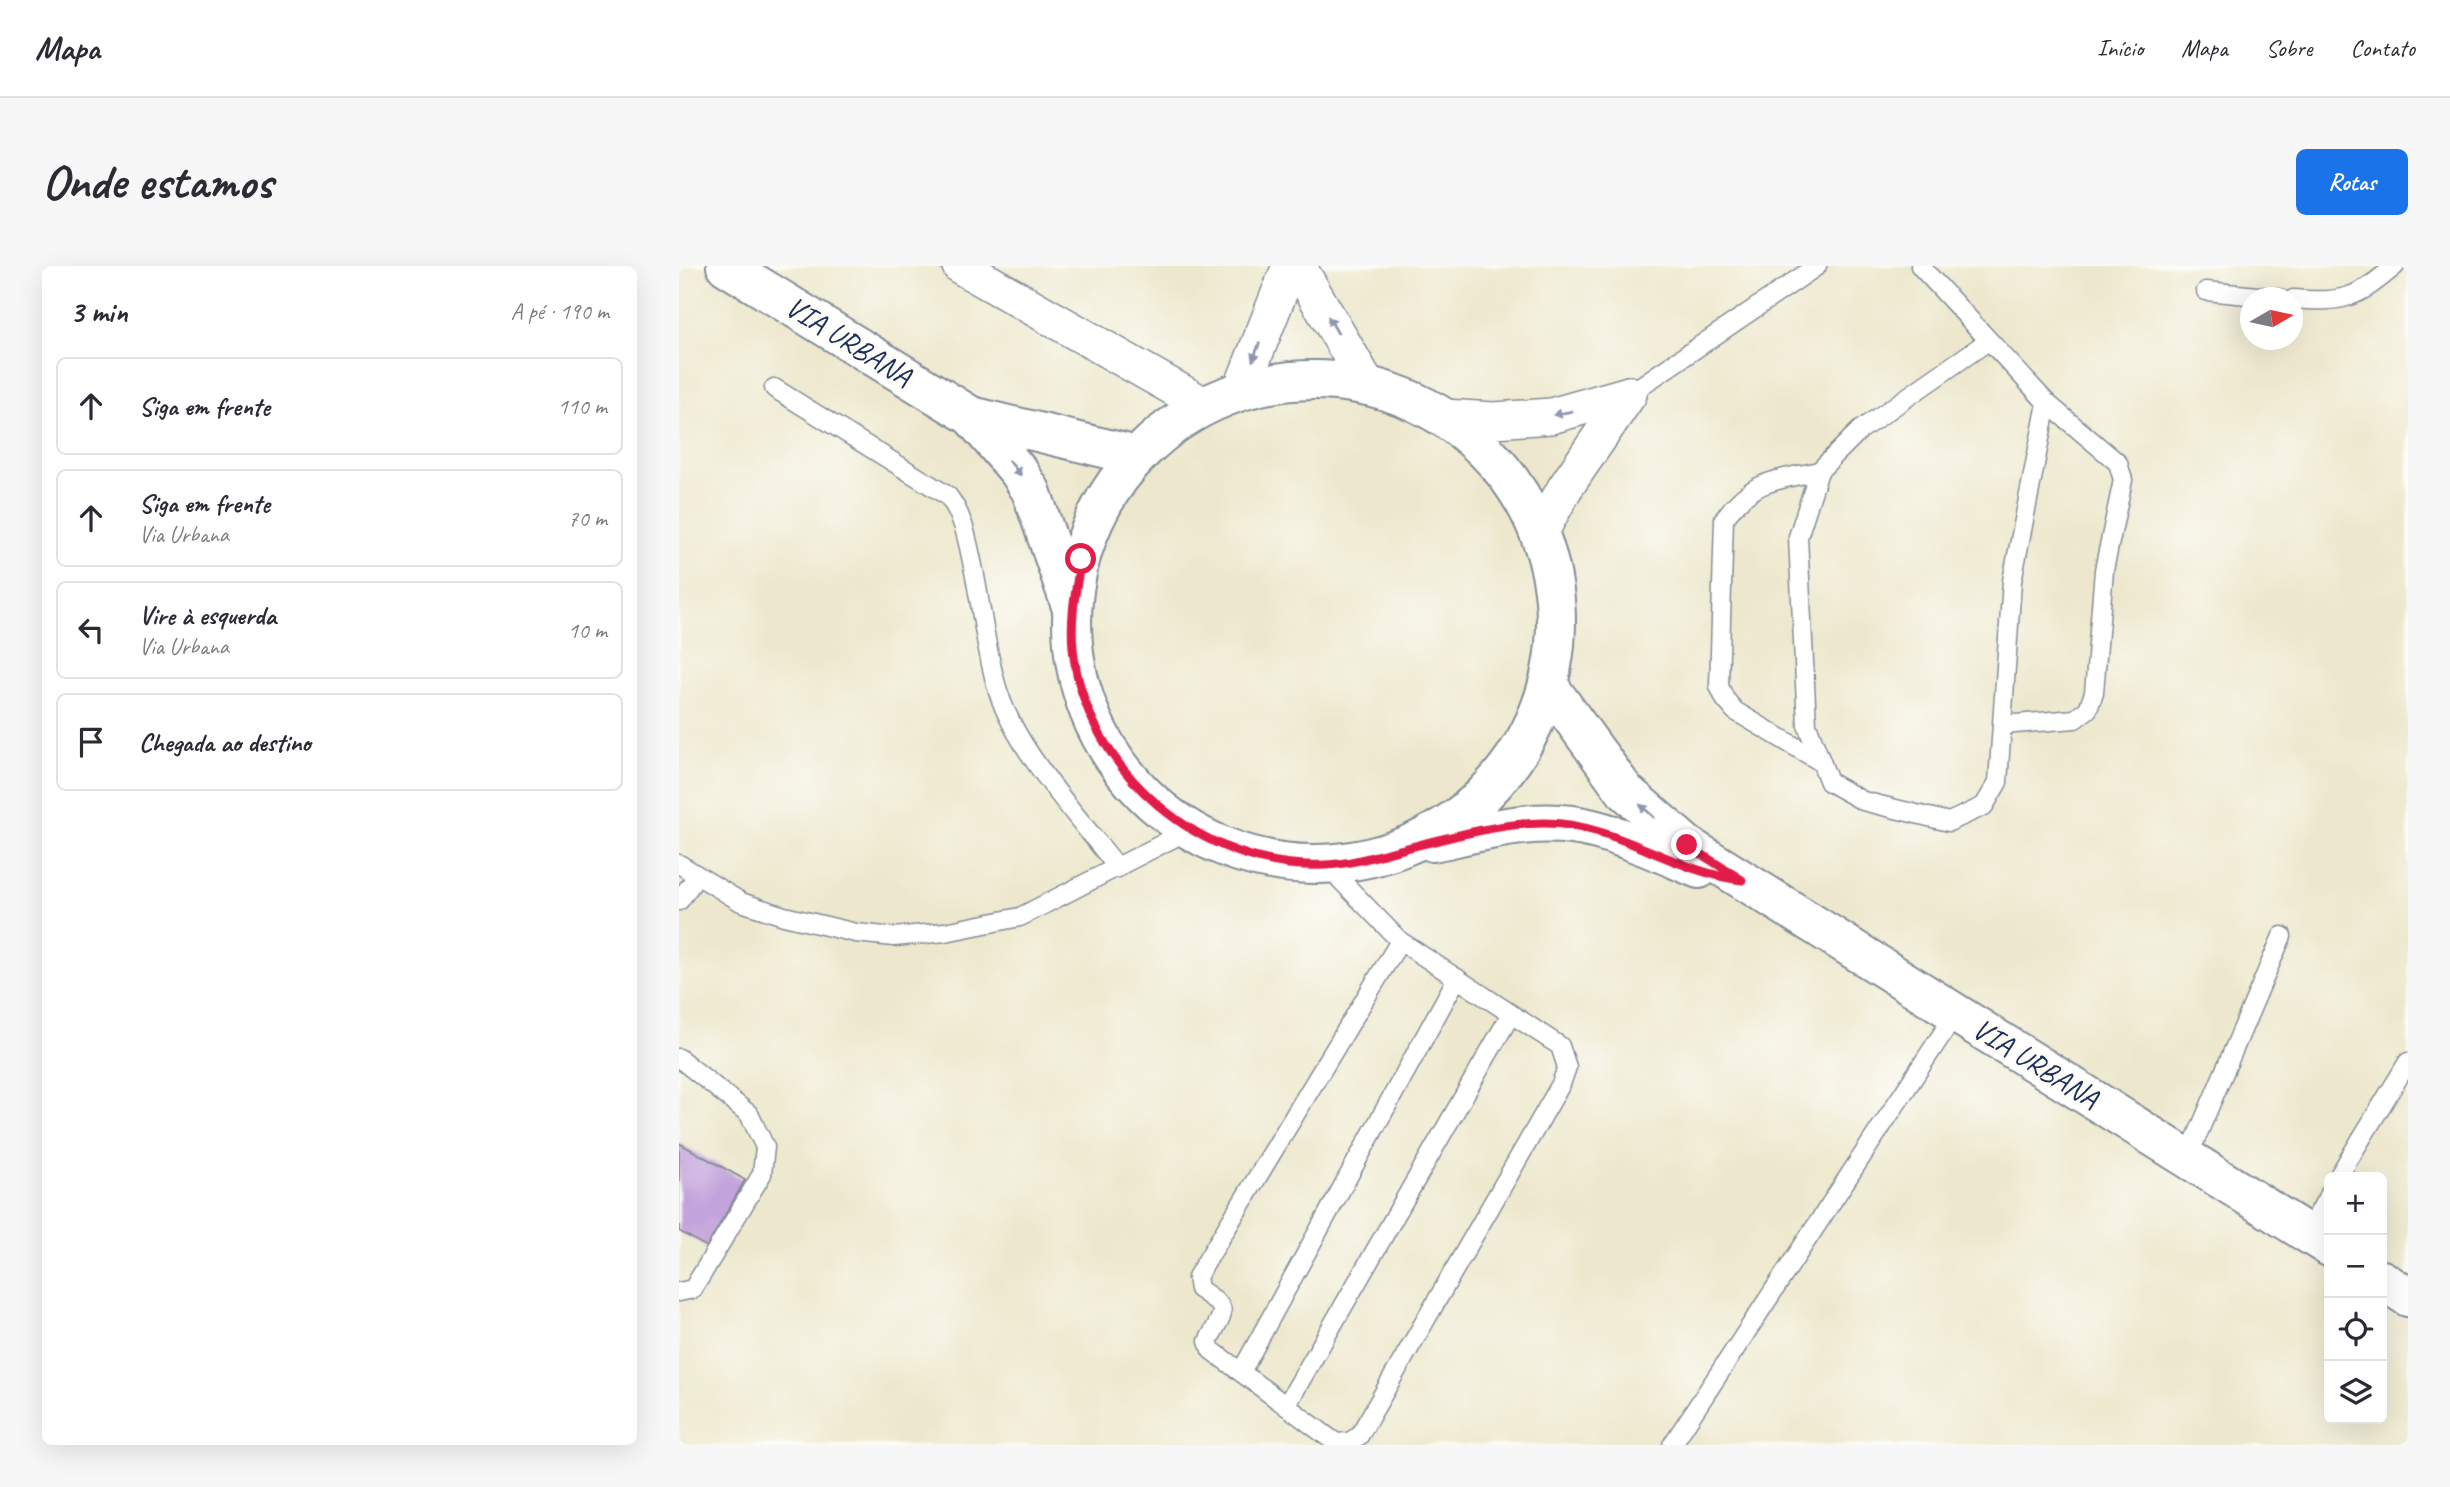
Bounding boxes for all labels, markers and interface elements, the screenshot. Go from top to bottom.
text: Mapa [35,27,100,69]
text: Início [2097,33,2143,63]
text: Mapa [2181,33,2228,63]
text: Sobre [2266,33,2312,63]
text: Contato [2350,33,2415,63]
button: Rotas [2296,149,2408,215]
text: Onde estamos [42,151,272,213]
street label: VIA URBANA [779,287,920,395]
north arrow [2240,287,2303,350]
text: 3 min [70,293,127,331]
text: A pé · 190 m [511,297,609,326]
one-way arrow [1326,316,1339,335]
one-way arrow [1251,341,1262,362]
icon: ahead [72,387,110,425]
text: Siga em frente [139,390,270,423]
text: 110 m [558,392,607,421]
one-way arrow [1552,408,1574,419]
one-way arrow [1008,459,1022,477]
text: Siga em frente [139,487,270,520]
icon: ahead [72,499,110,537]
text: 70 m [568,504,607,533]
text: Via Urbana [139,520,229,549]
route start [1065,543,1096,574]
text: Vire à esquerda [139,599,276,632]
icon: left [72,611,110,649]
text: 10 m [568,616,607,645]
text: Via Urbana [139,632,229,661]
icon: arrive [72,723,110,761]
text: Chegada ao destino [139,726,311,759]
one-way arrow [1639,804,1656,820]
route end [1671,829,1702,860]
street label: VIA URBANA [1966,1009,2107,1117]
map controls [2324,1172,2387,1424]
button: + [2324,1172,2387,1235]
button: − [2324,1235,2387,1298]
button: locate [2324,1298,2387,1361]
button: layers [2324,1361,2387,1424]

